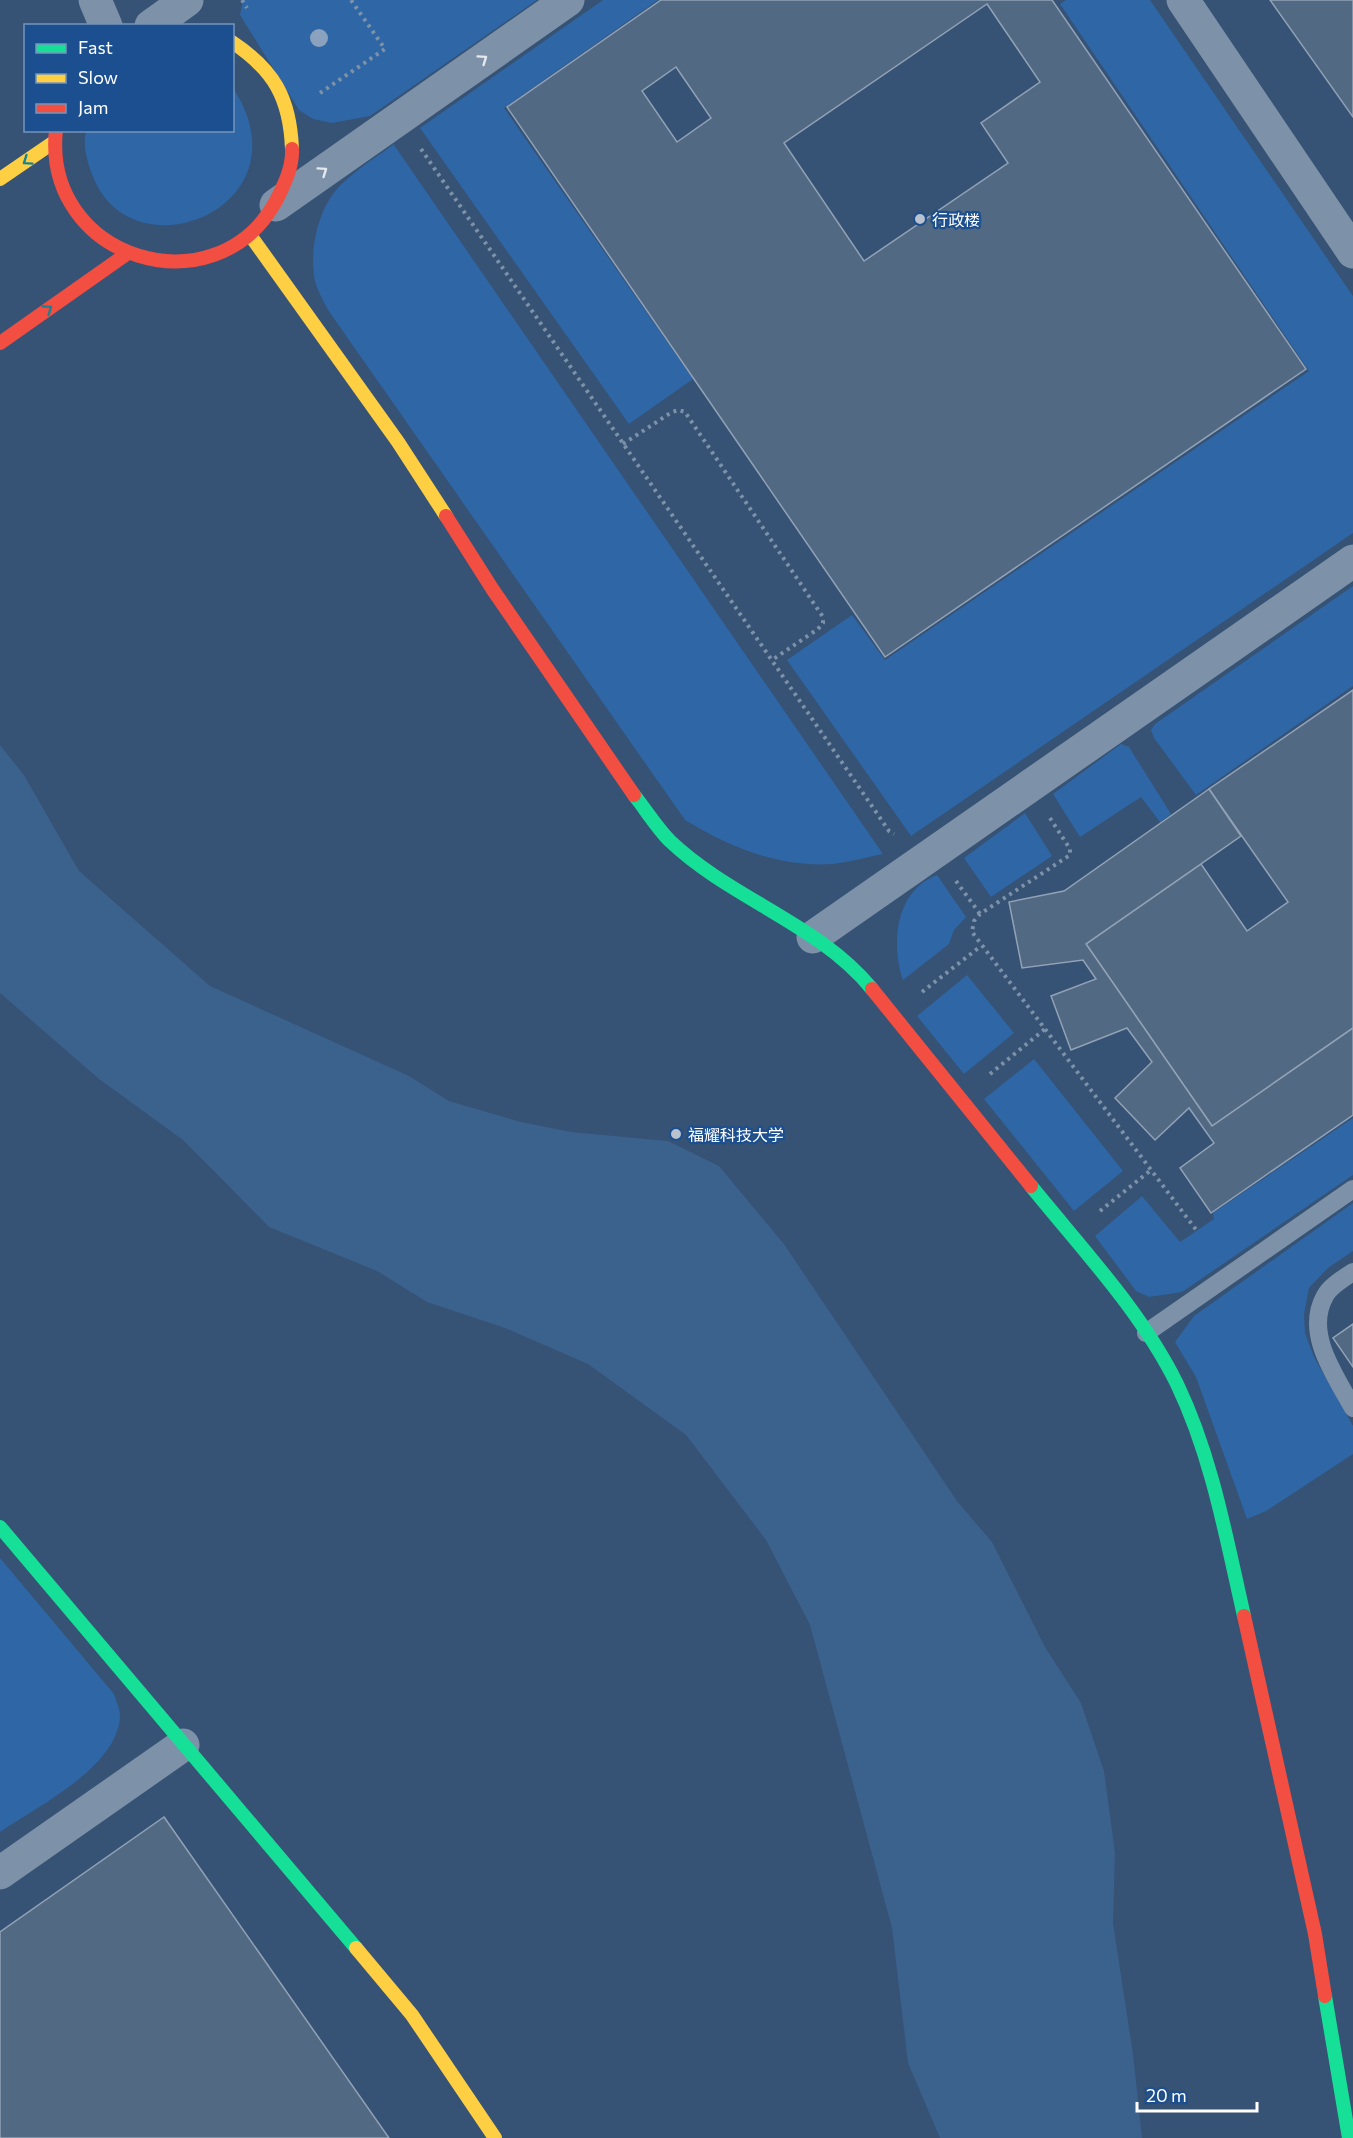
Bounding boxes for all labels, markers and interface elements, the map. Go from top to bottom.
legend [24,24,234,132]
text: Fast [78,36,113,58]
one-way arrow [476,55,487,66]
text: Slow [78,66,118,88]
text: Jam [78,96,108,118]
one-way arrow [23,154,34,165]
one-way arrow [317,167,328,178]
place label: 行政楼 [932,210,980,229]
marker: 行政楼 [913,212,927,226]
one-way arrow [41,305,52,316]
place label: 福耀科技大学 [688,1125,784,1144]
marker: 福耀科技大学 [669,1127,683,1141]
scale bar [1137,2075,1257,2113]
text: 20 m [1146,2084,1187,2106]

